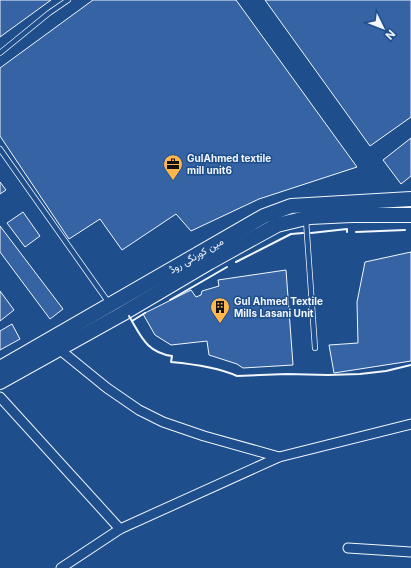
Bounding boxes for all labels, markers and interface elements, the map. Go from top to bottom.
north arrow [363,8,403,48]
text: N [382,27,398,43]
place label: GulAhmed textile mill unit6 [187,152,271,176]
office icon: GulAhmed textile mill unit6 [162,153,184,181]
street label: مین کورنگی روڈ [167,235,226,276]
place label: Gul Ahmed Textile Mills Lasani Unit [234,295,323,319]
building icon: Gul Ahmed Textile Mills Lasani Unit [209,296,231,324]

